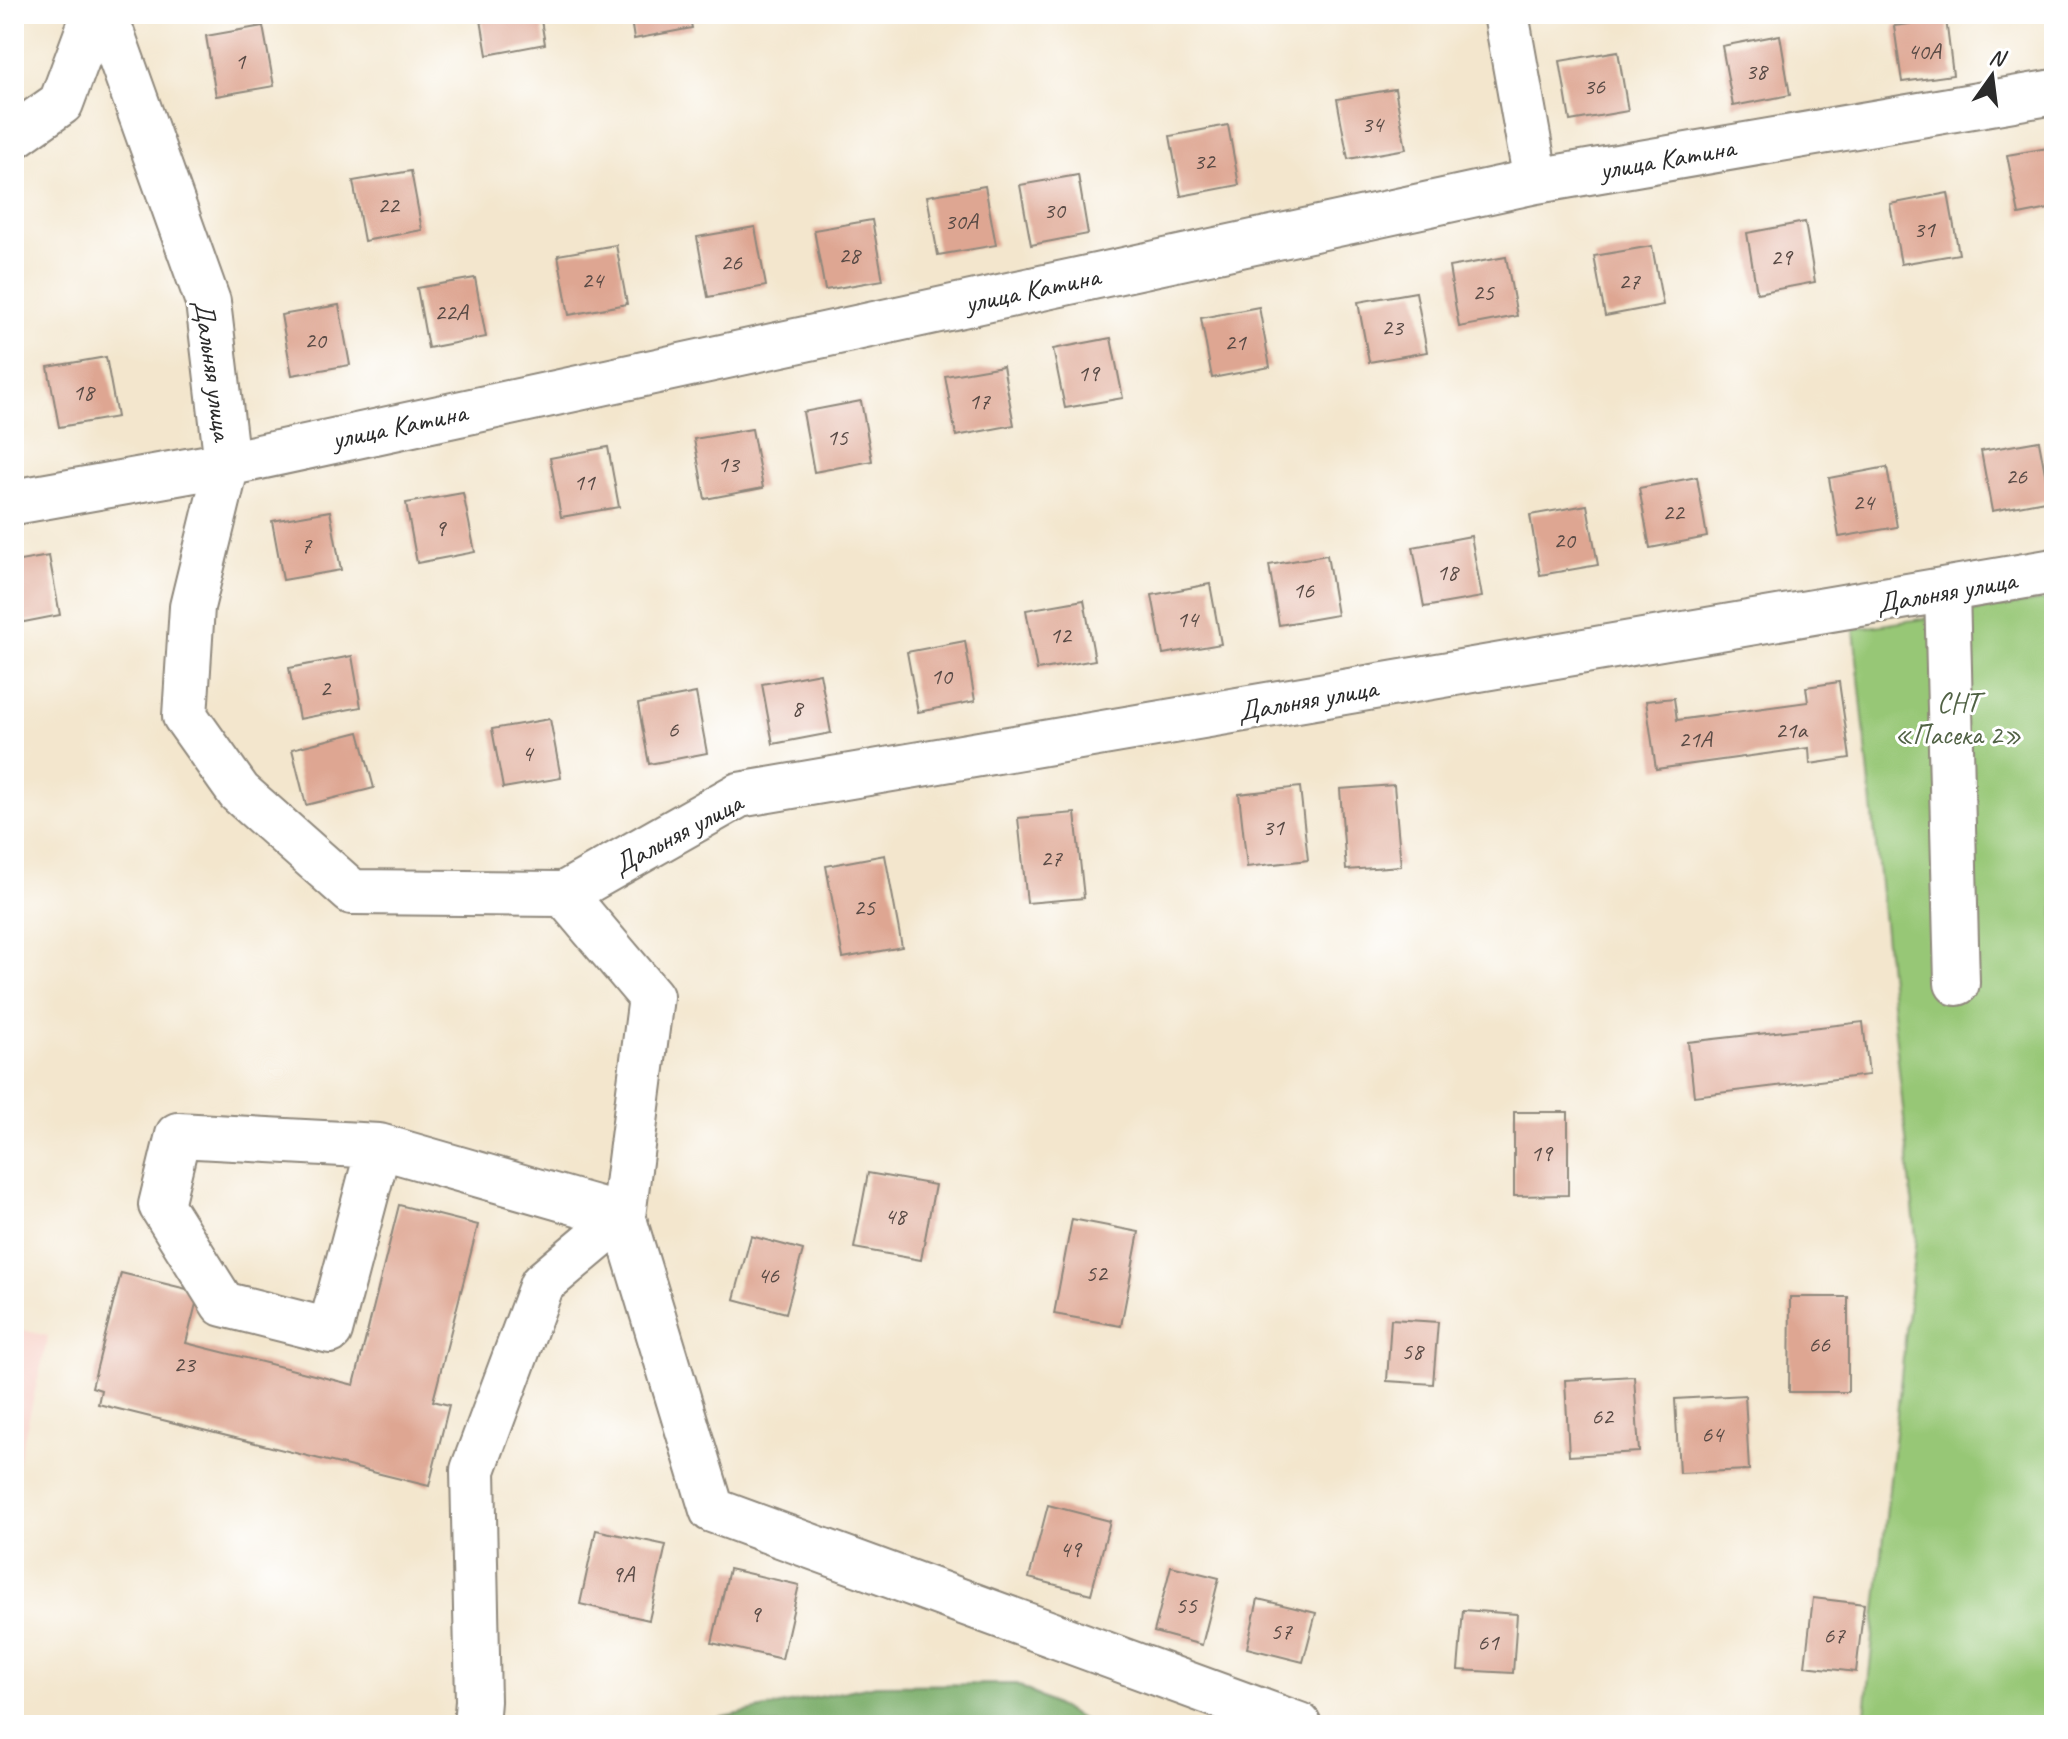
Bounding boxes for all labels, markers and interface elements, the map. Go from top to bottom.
house number: 40А [1907,36,1942,66]
north arrow [1952,36,2032,116]
text: N [1987,42,2010,74]
house number: 1 [235,46,247,76]
house number: 38 [1745,56,1769,86]
house number: 36 [1583,71,1606,101]
house number: 34 [1361,109,1385,139]
street label: улица Катина [1595,129,1740,188]
house number: 32 [1193,146,1217,176]
house number: 22 [377,190,401,220]
house number: 30 [1043,195,1067,225]
house number: 30А [944,206,979,236]
house number: 31 [1913,214,1936,244]
house number: 28 [838,240,862,270]
house number: 29 [1770,242,1794,272]
house number: 26 [720,247,743,277]
street label: улица Катина [960,258,1105,321]
house number: 24 [581,265,605,295]
house number: 27 [1618,266,1641,296]
house number: 25 [1472,277,1495,307]
house number: 22А [434,297,469,327]
street label: Дальняя улица [186,298,241,445]
house number: 23 [1381,312,1405,342]
house number: 20 [304,325,328,355]
house number: 21 [1224,327,1247,357]
house number: 19 [1077,358,1101,388]
house number: 18 [72,377,96,407]
house number: 17 [968,386,991,416]
street label: улица Катина [327,394,472,457]
house number: 15 [826,422,849,452]
house number: 13 [717,449,741,479]
house number: 26 [2005,461,2028,491]
house number: 11 [573,467,596,497]
house number: 24 [1852,487,1876,517]
house number: 22 [1662,497,1686,527]
house number: 9 [435,513,448,543]
house number: 20 [1553,525,1577,555]
house number: 7 [301,530,313,560]
house number: 18 [1436,557,1460,587]
street label: Дальняя улица [1874,562,2021,621]
house number: 16 [1292,575,1315,605]
house number: 14 [1176,604,1200,634]
house number: 12 [1049,620,1073,650]
house number: 10 [930,661,954,691]
street label: Дальняя улица [1235,670,1382,729]
house number: 2 [320,673,333,703]
park label: СНТ «Пасека 2» [1894,685,2022,752]
house number: 8 [792,693,805,723]
house number: 6 [668,714,680,744]
house number: 21а [1775,715,1809,745]
house number: 21А [1678,724,1713,754]
house number: 4 [522,738,535,768]
street label: Дальняя улица [607,784,750,882]
house number: 31 [1262,812,1285,842]
house number: 27 [1040,843,1063,873]
house number: 25 [853,892,876,922]
house number: 19 [1530,1138,1554,1168]
house number: 48 [884,1201,908,1231]
house number: 52 [1085,1258,1109,1288]
house number: 46 [757,1260,780,1290]
house number: 66 [1808,1329,1831,1359]
house number: 58 [1401,1336,1425,1366]
house number: 23 [173,1349,197,1379]
house number: 62 [1591,1401,1615,1431]
house number: 64 [1701,1419,1725,1449]
house number: 49 [1059,1534,1083,1564]
house number: 9А [612,1559,635,1589]
house number: 55 [1175,1590,1198,1620]
house number: 9 [750,1599,763,1629]
house number: 57 [1270,1616,1293,1646]
house number: 67 [1823,1620,1846,1650]
house number: 61 [1477,1627,1500,1657]

